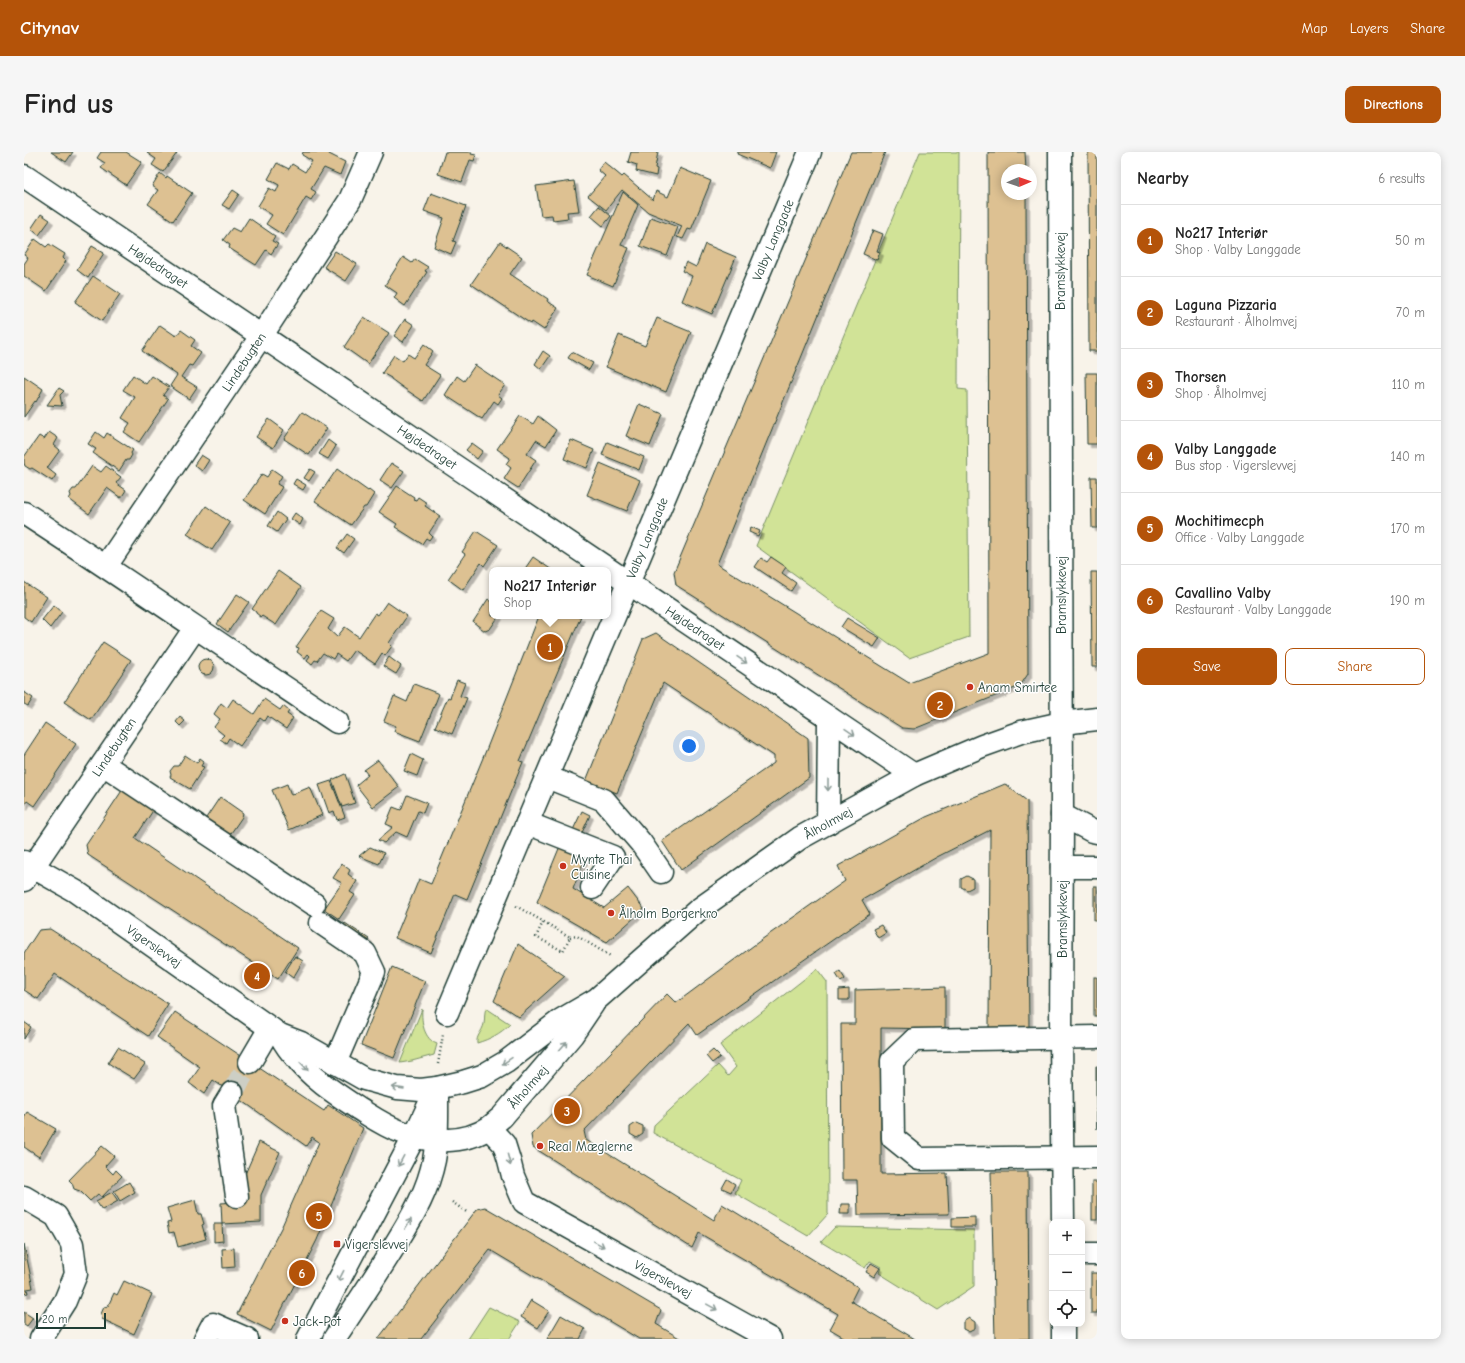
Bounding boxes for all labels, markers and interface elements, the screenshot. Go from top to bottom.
text: Citynav [20,17,79,39]
text: Map [1301,20,1328,37]
text: Layers [1350,20,1388,37]
text: Share [1410,20,1445,37]
button: Directions [1345,86,1441,123]
text: Find us [24,88,113,120]
north arrow [1001,164,1037,200]
text: Nearby [1137,169,1188,188]
text: 6 results [1378,171,1425,186]
street label: Valby Langgade [749,197,797,283]
text: No217 Interiør [1175,224,1268,242]
street label: Bramslykkevej [1053,232,1068,310]
text: 1 [1147,233,1153,248]
text: 50 m [1395,233,1425,248]
street label: Højdedraget [125,241,192,292]
text: Shop · Valby Langgade [1175,242,1301,257]
text: Laguna Pizzaria [1175,296,1277,314]
text: 2 [1147,305,1153,320]
text: 70 m [1396,305,1425,320]
text: Restaurant · Ålholmvej [1175,314,1297,329]
street label: Lindebugten [219,330,269,394]
text: Thorsen [1175,368,1226,386]
text: 3 [1147,377,1153,392]
text: 110 m [1392,377,1425,392]
text: Shop · Ålholmvej [1175,386,1267,401]
street label: Højdedraget [394,422,461,473]
text: Valby Langgade [1175,440,1276,458]
text: 4 [1147,449,1153,464]
text: 140 m [1391,449,1425,464]
text: Bus stop · Vigerslevvej [1175,458,1296,473]
street label: Valby Langgade [623,495,671,581]
text: Mochitimecph [1175,512,1264,530]
text: 5 [1147,521,1153,536]
text: 170 m [1391,521,1425,536]
text: Office · Valby Langgade [1175,530,1304,545]
street label: Bramslykkevej [1054,556,1069,634]
popup [489,567,611,619]
text: No217 Interiør [504,577,596,595]
text: Cavallino Valby [1175,584,1271,602]
text: 6 [1147,593,1153,608]
text: 190 m [1390,593,1425,608]
text: Shop [504,595,532,610]
text: Restaurant · Valby Langgade [1175,602,1332,617]
street label: Højdedraget [662,603,729,654]
pin: 1 [537,632,563,662]
button: Save [1137,648,1277,685]
button: Share [1285,648,1425,685]
one-way arrow [736,656,747,664]
place label: Anam Smirtee [978,680,1057,695]
marker: Anam Smirtee [965,682,975,692]
pin: 2 [927,690,953,720]
street label: Lindebugten [89,715,139,779]
one-way arrow [844,728,855,736]
your location [679,736,699,756]
one-way arrow [825,778,832,791]
street label: Ålholmvej [801,803,855,842]
place label: Mynte Thai Cuisine [571,852,633,882]
marker: Mynte Thai Cuisine [558,861,568,871]
street label: Bramslykkevej [1055,880,1070,958]
place label: Ålholm Borgerkro [619,905,718,921]
marker: Ålholm Borgerkro [606,908,616,918]
street label: Vigerslevvej [124,922,184,970]
pin: 4 [244,961,270,991]
one-way arrow [558,1041,567,1051]
one-way arrow [502,1057,513,1065]
one-way arrow [299,1061,308,1071]
street label: Ålholmvej [504,1062,551,1112]
one-way arrow [392,1084,405,1092]
pin: 3 [554,1096,580,1126]
place label: Real Mæglerne [548,1139,633,1154]
marker: Real Mæglerne [535,1141,545,1151]
one-way arrow [397,1154,404,1166]
one-way arrow [506,1154,513,1167]
pin: 5 [306,1201,332,1231]
one-way arrow [404,1219,412,1230]
map controls [1049,1219,1085,1327]
button: + [1049,1219,1085,1255]
place label: Vigerslevvej [345,1237,408,1252]
marker: Vigerslevvej [332,1239,342,1249]
one-way arrow [593,1240,605,1248]
button: − [1049,1255,1085,1291]
street label: Vigerslevvej [632,1257,694,1301]
pin: 6 [289,1258,315,1288]
one-way arrow [337,1269,344,1281]
button: locate [1049,1291,1085,1327]
one-way arrow [706,1304,718,1311]
scale bar [36,1311,106,1330]
text: 20 m [42,1313,67,1326]
place label: Jack-Pot [293,1314,342,1329]
marker: Jack-Pot [280,1316,290,1326]

